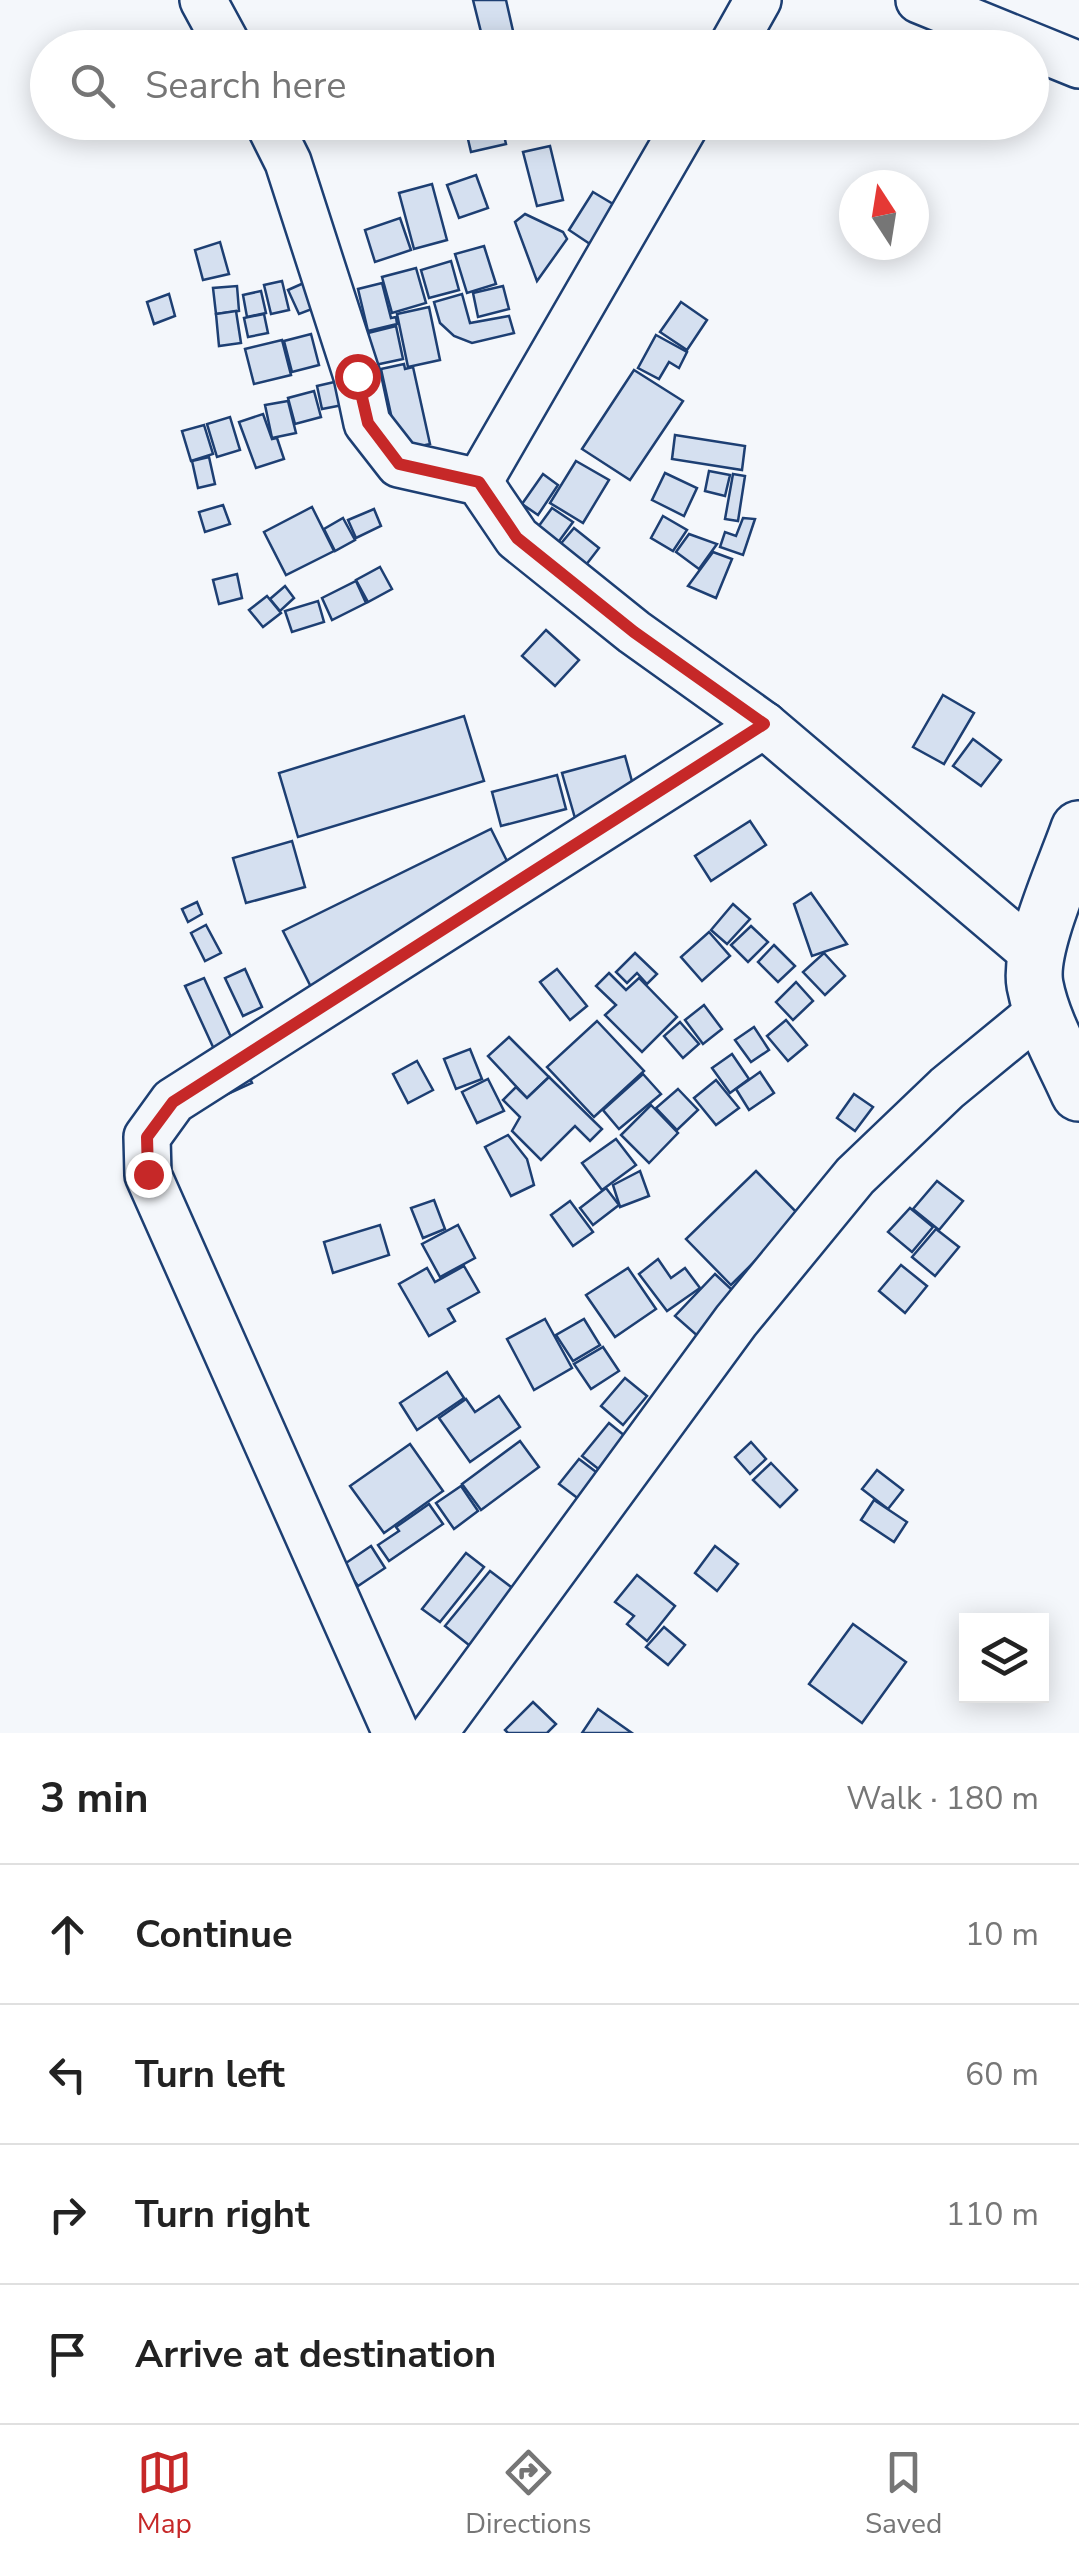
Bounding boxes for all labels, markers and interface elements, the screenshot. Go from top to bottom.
search box [30,30,1049,140]
icon: search [65,58,120,113]
text: Search here [145,60,346,111]
north arrow [839,170,929,260]
route start [335,354,381,400]
route end [126,1152,172,1198]
map controls [959,1613,1049,1703]
button: layers [959,1613,1049,1703]
text: 3 min [40,1770,149,1827]
text: Walk · 180 m [846,1777,1039,1820]
icon: ahead [40,1907,95,1962]
text: Continue [135,1909,293,1960]
text: 10 m [965,1913,1039,1956]
icon: left [40,2047,95,2102]
text: Turn left [135,2049,285,2100]
text: 60 m [965,2053,1039,2096]
icon: right [40,2187,95,2242]
text: Turn right [135,2189,310,2240]
text: 110 m [946,2193,1039,2236]
icon: arrive [40,2327,95,2382]
text: Arrive at destination [135,2329,496,2380]
tab: Map [137,2445,192,2543]
tab: Directions [465,2445,591,2543]
tab: Saved [865,2445,942,2543]

